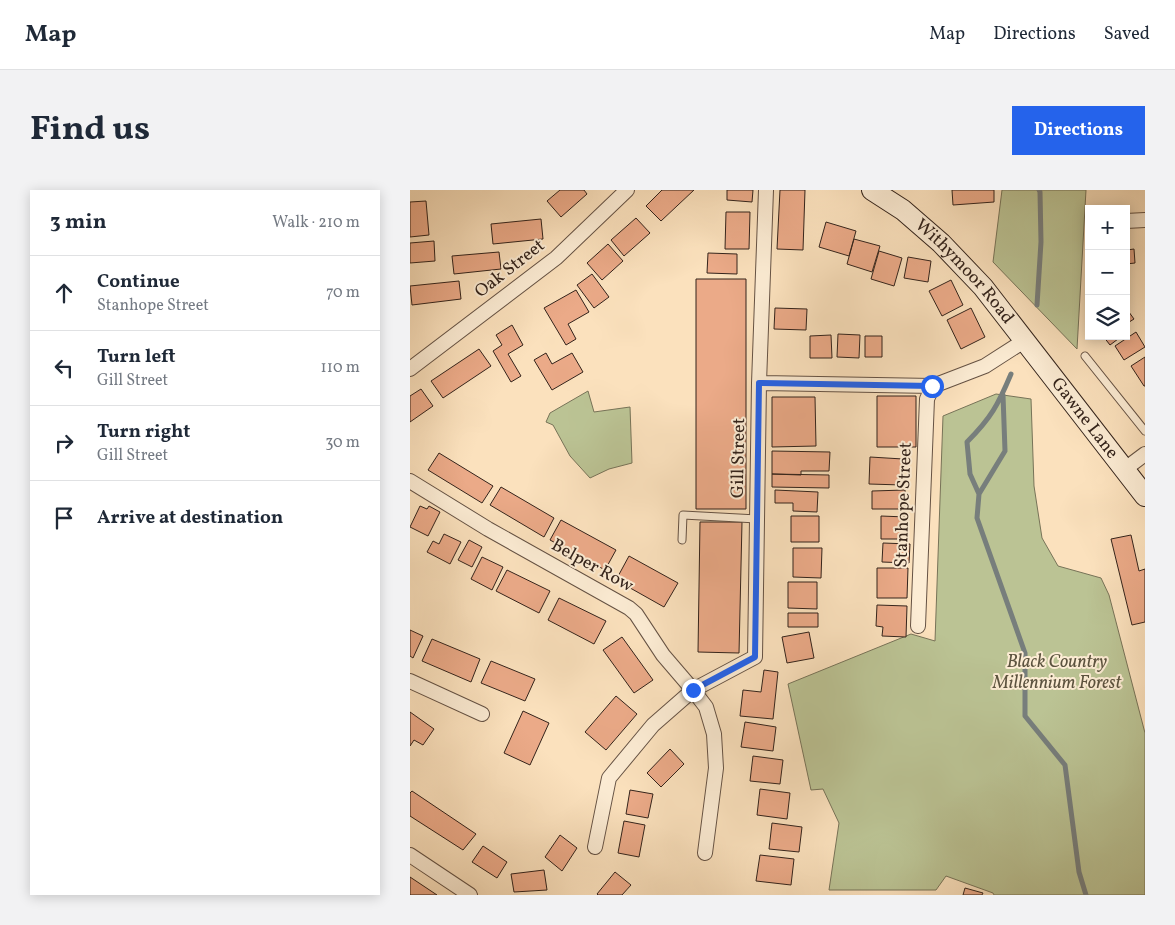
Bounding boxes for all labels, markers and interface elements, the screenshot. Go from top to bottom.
text: Map [25,18,76,52]
text: Map [929,22,965,47]
text: Directions [993,22,1076,47]
text: Saved [1104,22,1150,47]
text: Find us [30,106,150,154]
button: Directions [1012,106,1145,155]
map controls [1085,205,1130,340]
button: + [1085,205,1130,250]
text: 3 min [50,208,106,237]
text: Walk · 210 m [272,212,360,234]
street label: Withymoor Road [909,213,1020,329]
street label: Oak Street [470,234,550,304]
button: − [1085,250,1130,295]
text: Continue [97,269,180,295]
icon: ahead [50,279,78,307]
text: 70 m [326,282,360,304]
text: Stanhope Street [97,295,209,317]
button: layers [1085,295,1130,340]
text: Turn left [97,344,176,370]
icon: left [50,354,78,382]
text: 110 m [321,357,360,379]
text: Gill Street [97,370,168,392]
street label: Gawne Lane [1045,372,1124,464]
route start [921,375,944,398]
street label: Gill Street [726,418,752,498]
text: Turn right [97,419,190,445]
icon: right [50,429,78,457]
text: 30 m [325,432,360,454]
street label: Stanhope Street [889,442,919,568]
text: Gill Street [97,445,168,467]
icon: arrive [50,504,78,532]
text: Arrive at destination [97,505,283,531]
street label: Belper Row [546,533,638,599]
park label: Black Country Millennium Forest [992,650,1122,696]
route end [682,679,705,702]

